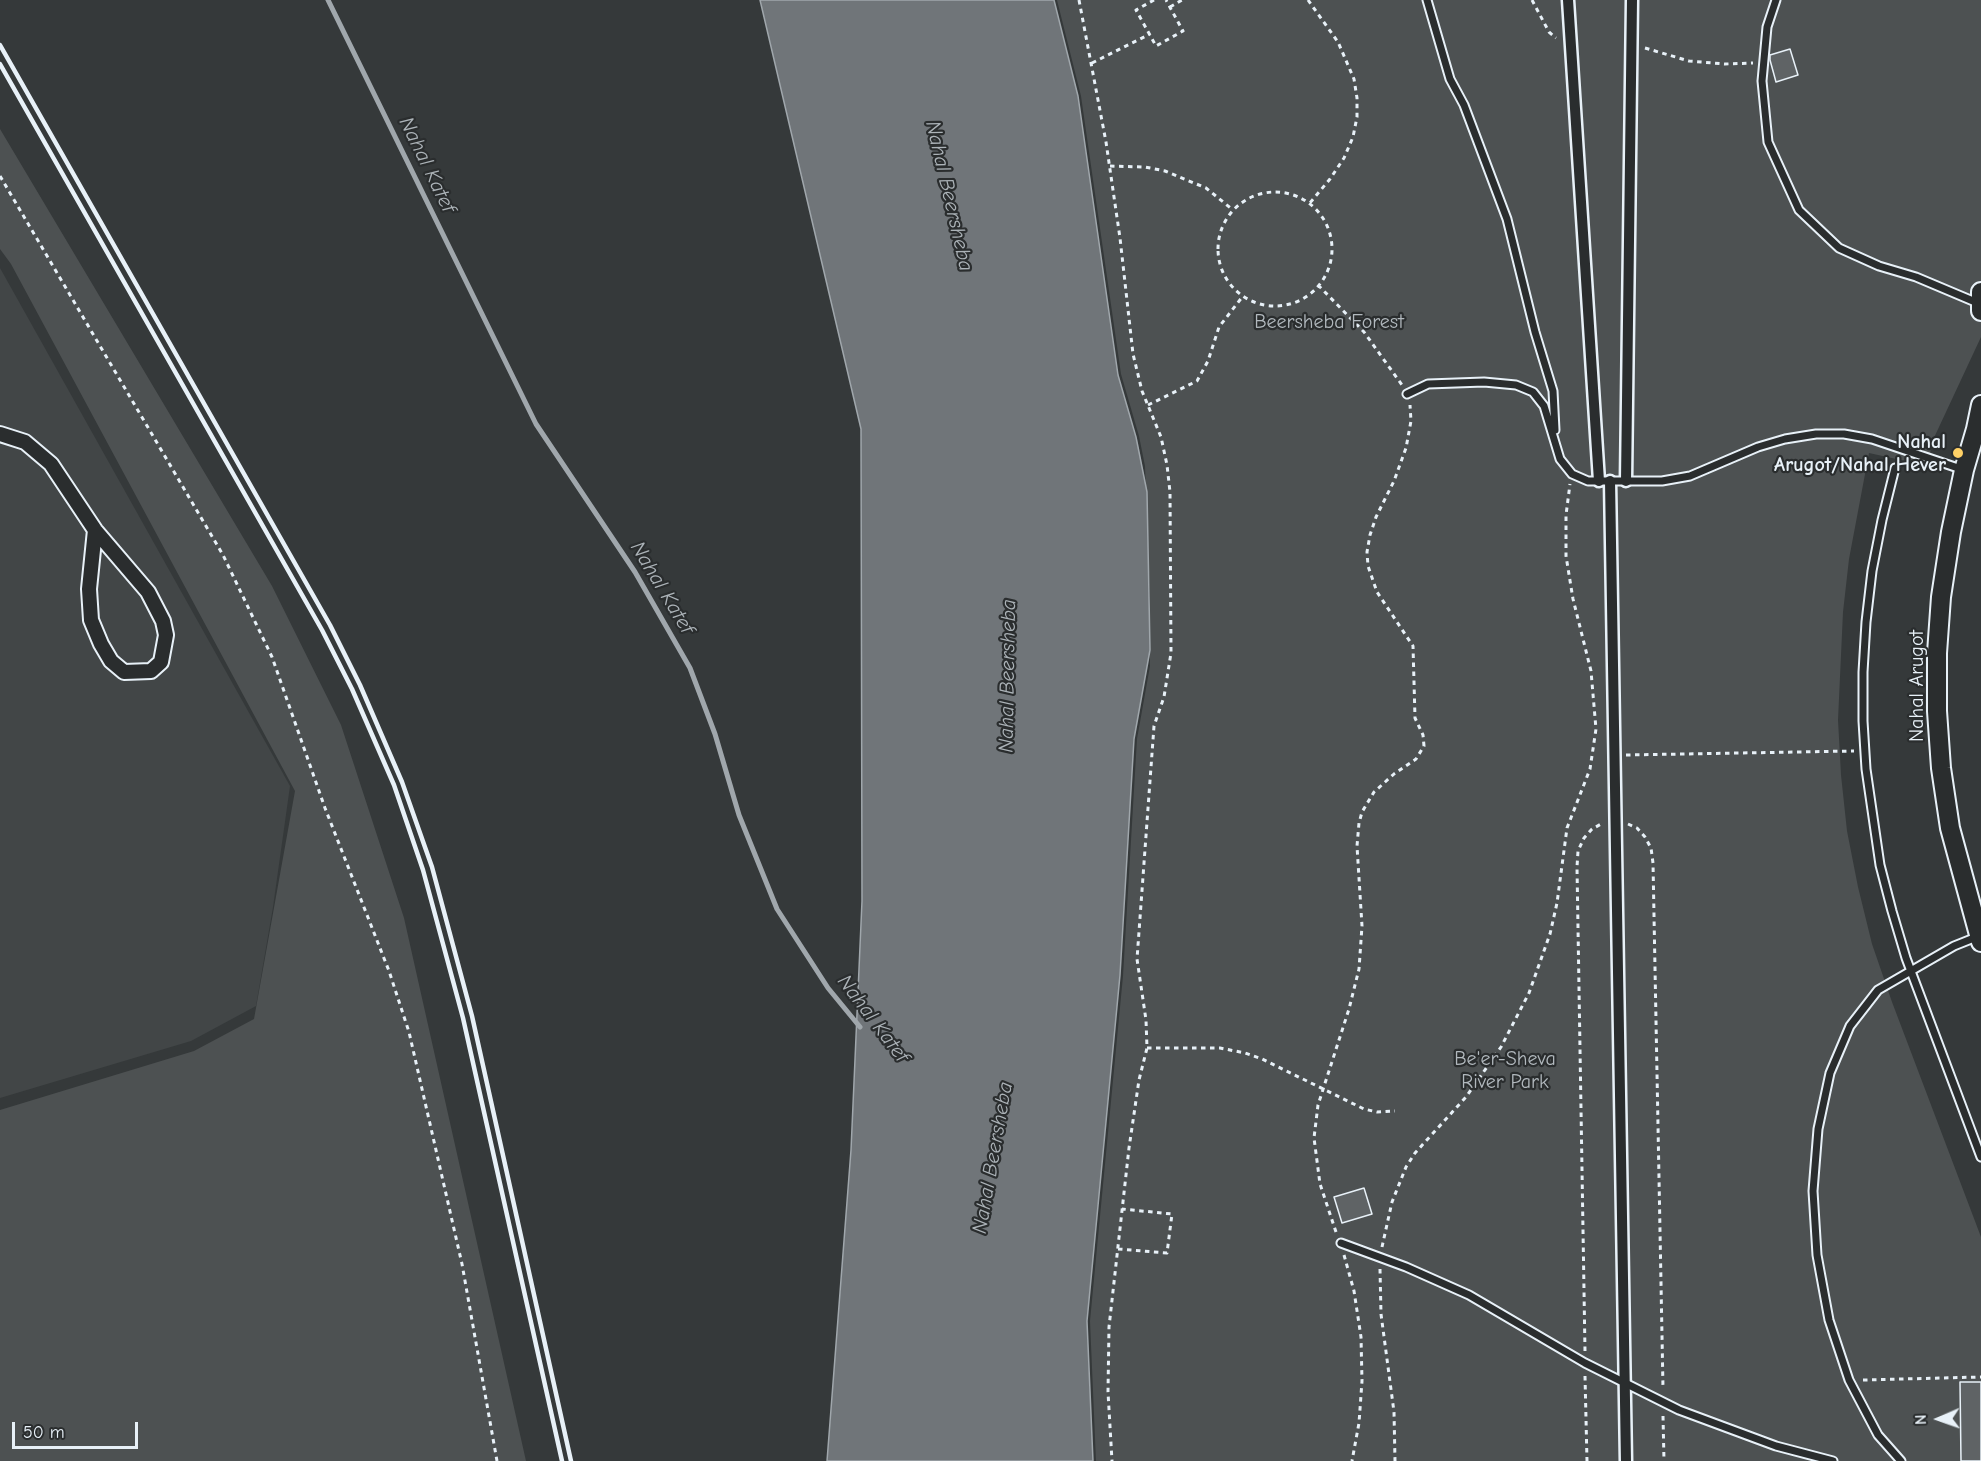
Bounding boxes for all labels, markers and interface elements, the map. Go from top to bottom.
water label: Nahal Katef [393,113,461,217]
water label: Nahal Beersheba [919,118,979,274]
park label: Beersheba Forest [1254,310,1404,334]
place label: Nahal Arugot/Nahal Hever [1774,430,1946,477]
marker: Nahal Arugot/Nahal Hever [1951,446,1965,460]
water label: Nahal Katef [624,537,700,639]
water label: Nahal Beersheba [994,599,1022,753]
street label: Nahal Arugot [1905,630,1929,742]
water label: Nahal Katef [832,970,914,1068]
park label: Be'er-Sheva River Park [1454,1047,1556,1094]
water label: Nahal Beersheba [967,1080,1019,1236]
north arrow [1909,1389,1969,1449]
scale bar [15,1410,141,1448]
text: N [1912,1414,1930,1425]
text: 50 m [23,1422,65,1443]

